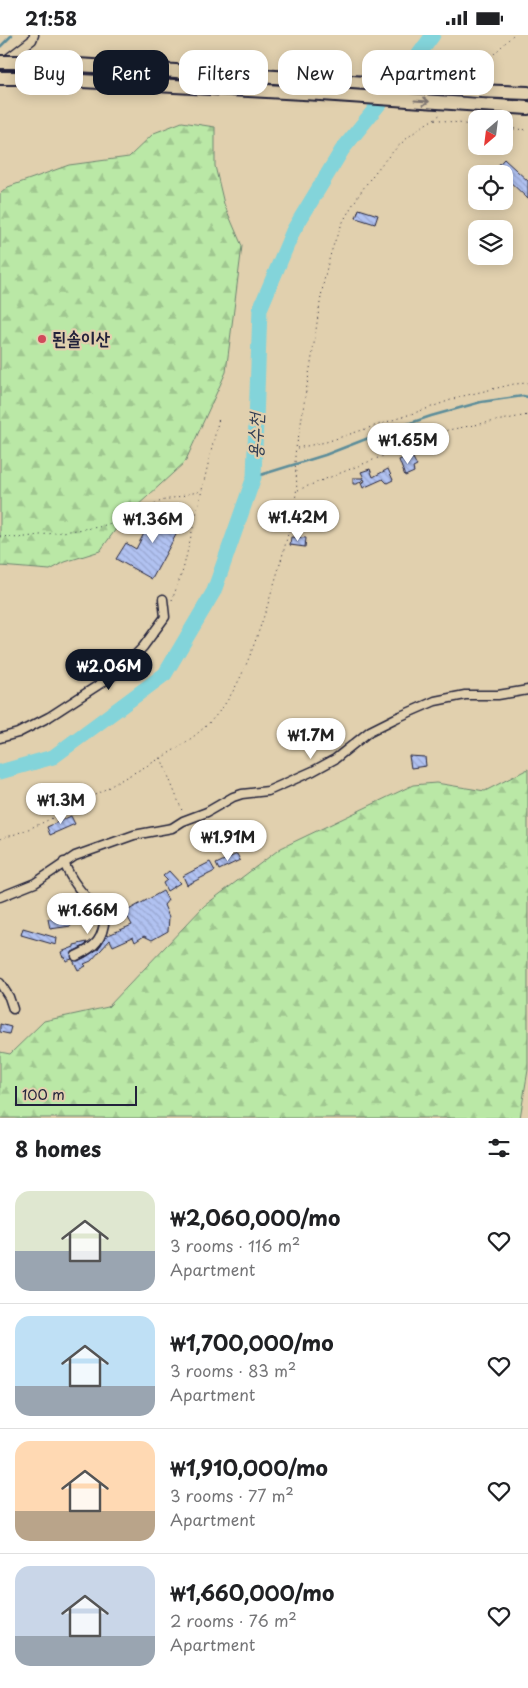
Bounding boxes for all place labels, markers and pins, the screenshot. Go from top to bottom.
place label: 된솔이산 [52,324,110,351]
marker: 된솔이산 [36,333,48,345]
pin: ₩1.65M [367,423,449,465]
pin: ₩1.42M [257,499,339,542]
pin: ₩1.36M [112,501,194,544]
pin: ₩2.06M [68,649,150,691]
pin: ₩1.7M [276,717,346,760]
pin: ₩1.3M [26,783,96,825]
pin: ₩1.91M [187,819,269,862]
pin: ₩1.66M [47,893,129,935]

